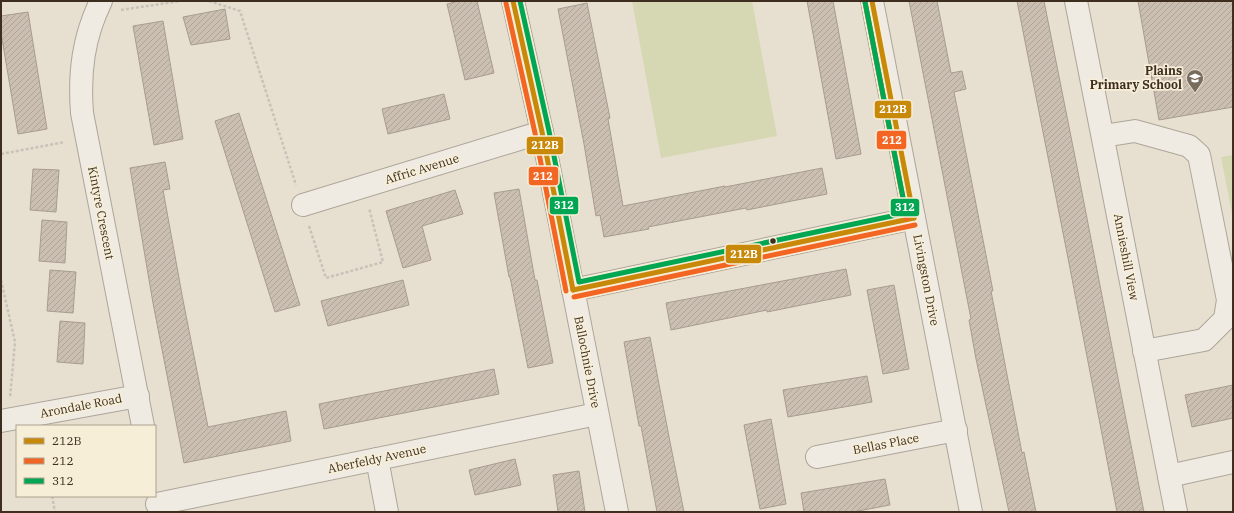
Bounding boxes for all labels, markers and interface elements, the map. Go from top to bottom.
place label: Plains Primary School [1090,63,1182,92]
school or university icon: Plains Primary School [1185,68,1205,93]
line badge: 212B [874,100,912,119]
text: 212B [879,102,907,116]
line badge: 212 [876,130,907,150]
text: 212 [882,133,902,147]
line badge: 212B [526,136,564,155]
text: 212B [531,138,559,152]
street label: Affric Avenue [383,150,461,187]
street label: Kintyre Crescent [85,165,118,261]
line badge: 212 [528,166,559,186]
text: 212 [533,169,553,183]
line badge: 312 [549,196,579,215]
text: 312 [554,198,574,212]
line badge: 312 [890,198,920,217]
text: 312 [895,200,915,214]
street label: Annieshill View [1111,212,1142,302]
street label: Livingston Drive [910,233,943,327]
unlabelled marker [768,236,778,246]
line badge: 212B [725,244,762,264]
text: 212B [730,247,758,261]
street label: Ballochnie Drive [571,315,604,409]
street label: Arondale Road [39,390,123,421]
legend [16,425,156,497]
street label: Bellas Place [852,430,920,457]
text: 212B [52,433,82,448]
street label: Aberfeldy Avenue [326,441,427,476]
text: 212 [52,453,74,468]
text: 312 [52,473,74,488]

